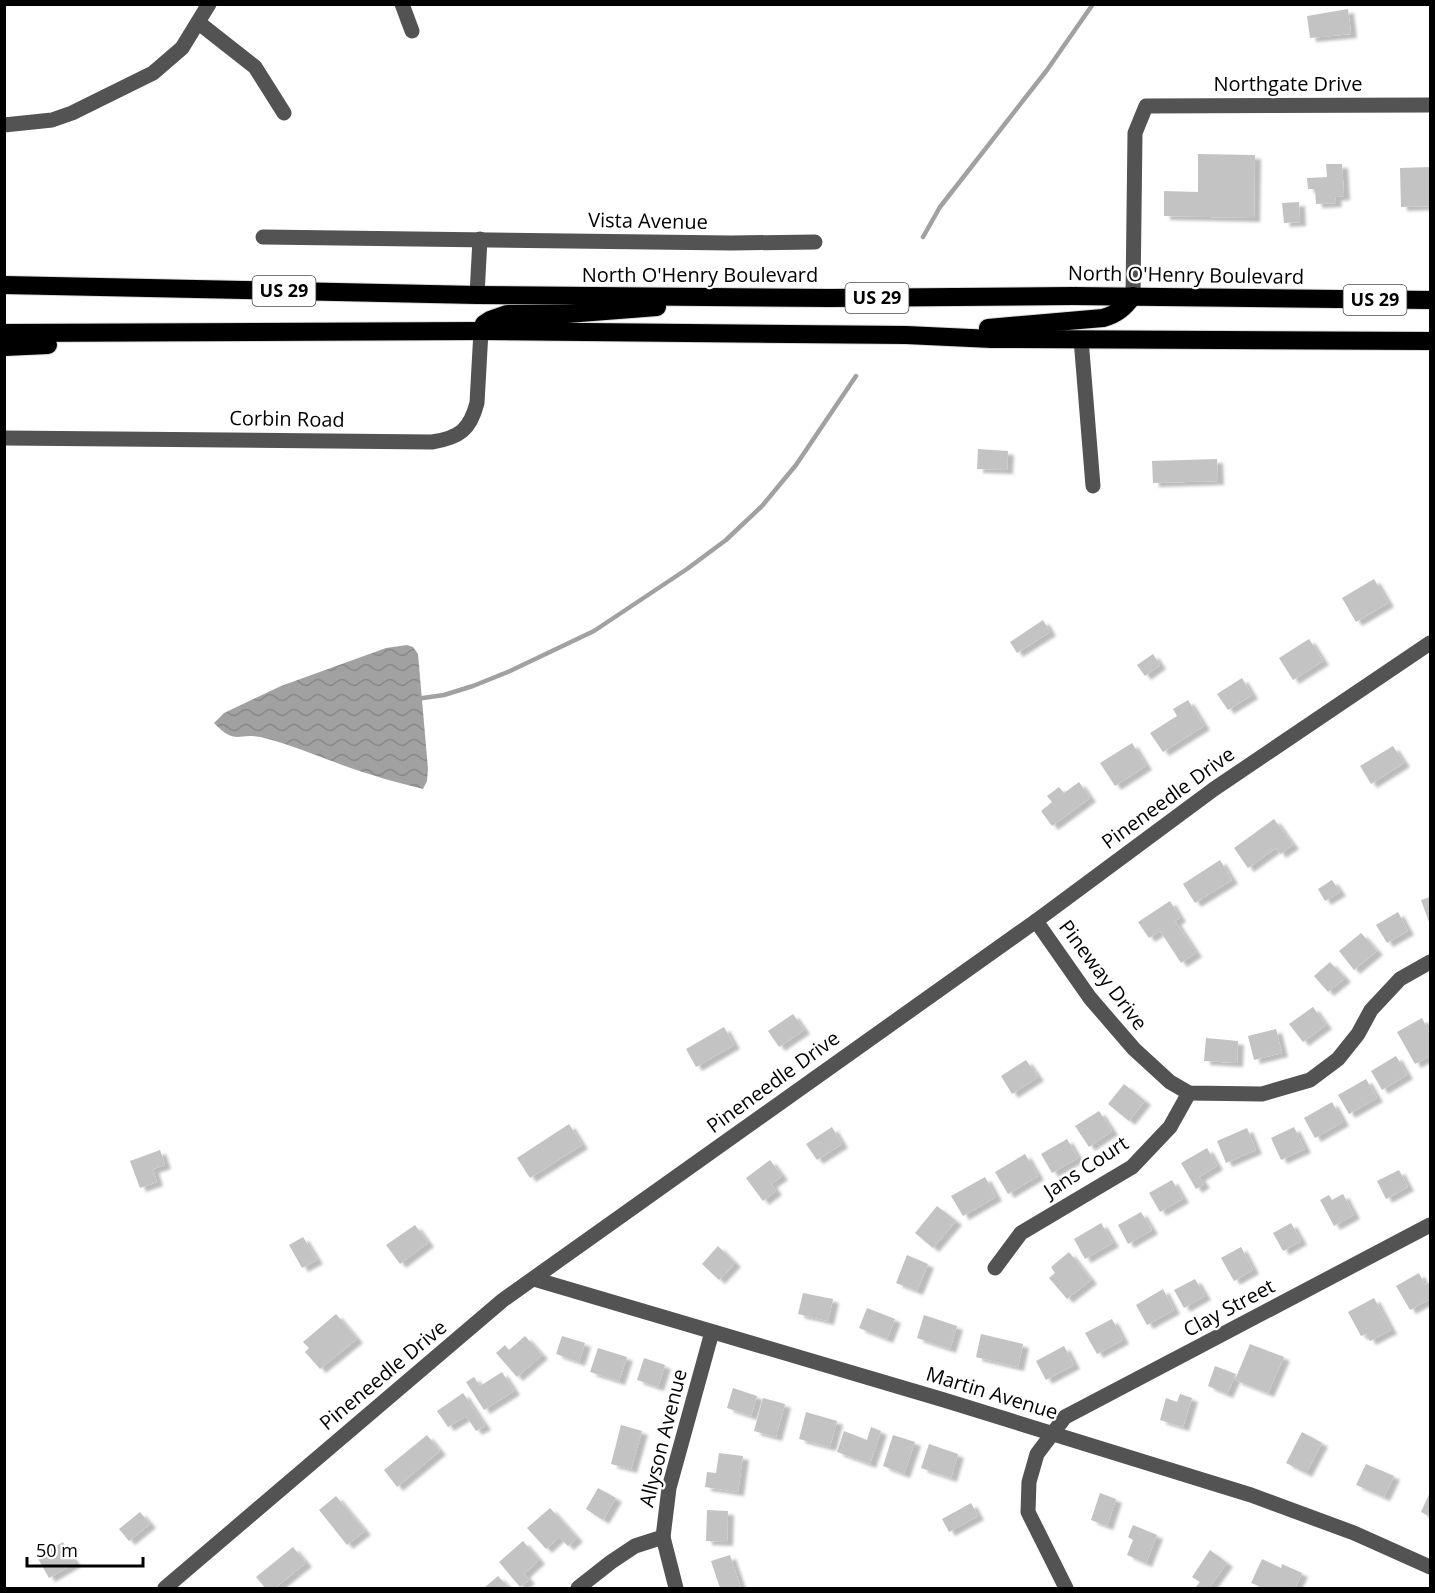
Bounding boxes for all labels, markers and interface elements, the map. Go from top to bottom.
street label: Northgate Drive [1213,70,1363,97]
street label: Vista Avenue [588,206,708,235]
street label: North O'Henry Boulevard [1068,259,1304,290]
street label: North O'Henry Boulevard [582,261,818,288]
road number: US 29 [252,276,316,306]
road number: US 29 [846,283,908,313]
road number: US 29 [1344,285,1406,315]
street label: Corbin Road [229,404,345,433]
street label: Pineneedle Drive [1096,740,1240,855]
street label: Pineway Drive [1053,914,1154,1035]
street label: Pineneedle Drive [701,1024,845,1139]
street label: Jans Court [1037,1129,1133,1205]
street label: Clay Street [1178,1272,1279,1343]
street label: Pineneedle Drive [313,1314,452,1436]
street label: Martin Avenue [923,1360,1061,1425]
street label: Allyson Avenue [632,1366,693,1510]
scale bar [27,1530,142,1568]
text: 50 m [36,1538,78,1562]

